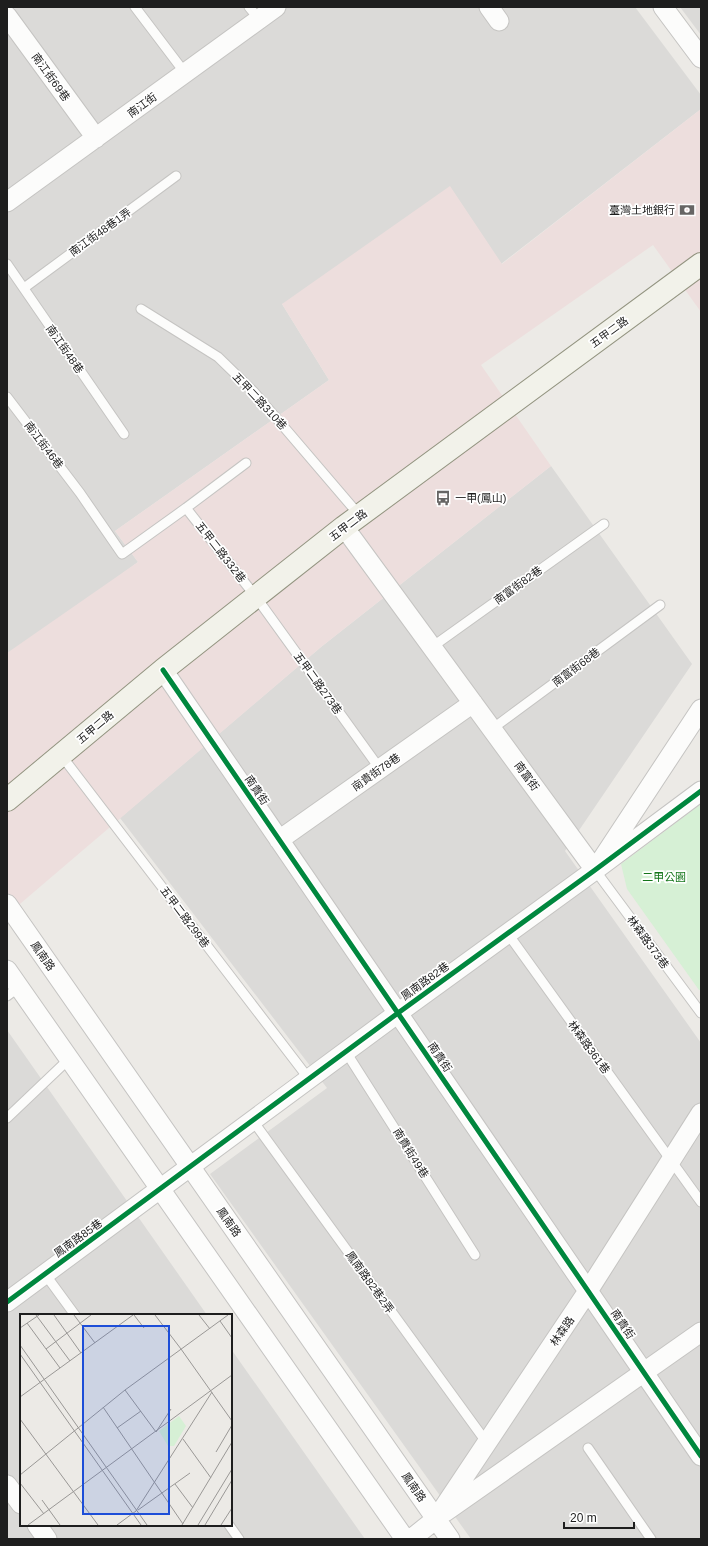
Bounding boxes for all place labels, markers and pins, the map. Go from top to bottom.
bank icon: 臺灣土地銀行 [678,201,696,219]
place label: 臺灣土地銀行 [609,204,675,216]
bus stop icon: 一甲(鳳山) [434,489,452,507]
place label: 一甲(鳳山) [455,492,506,504]

